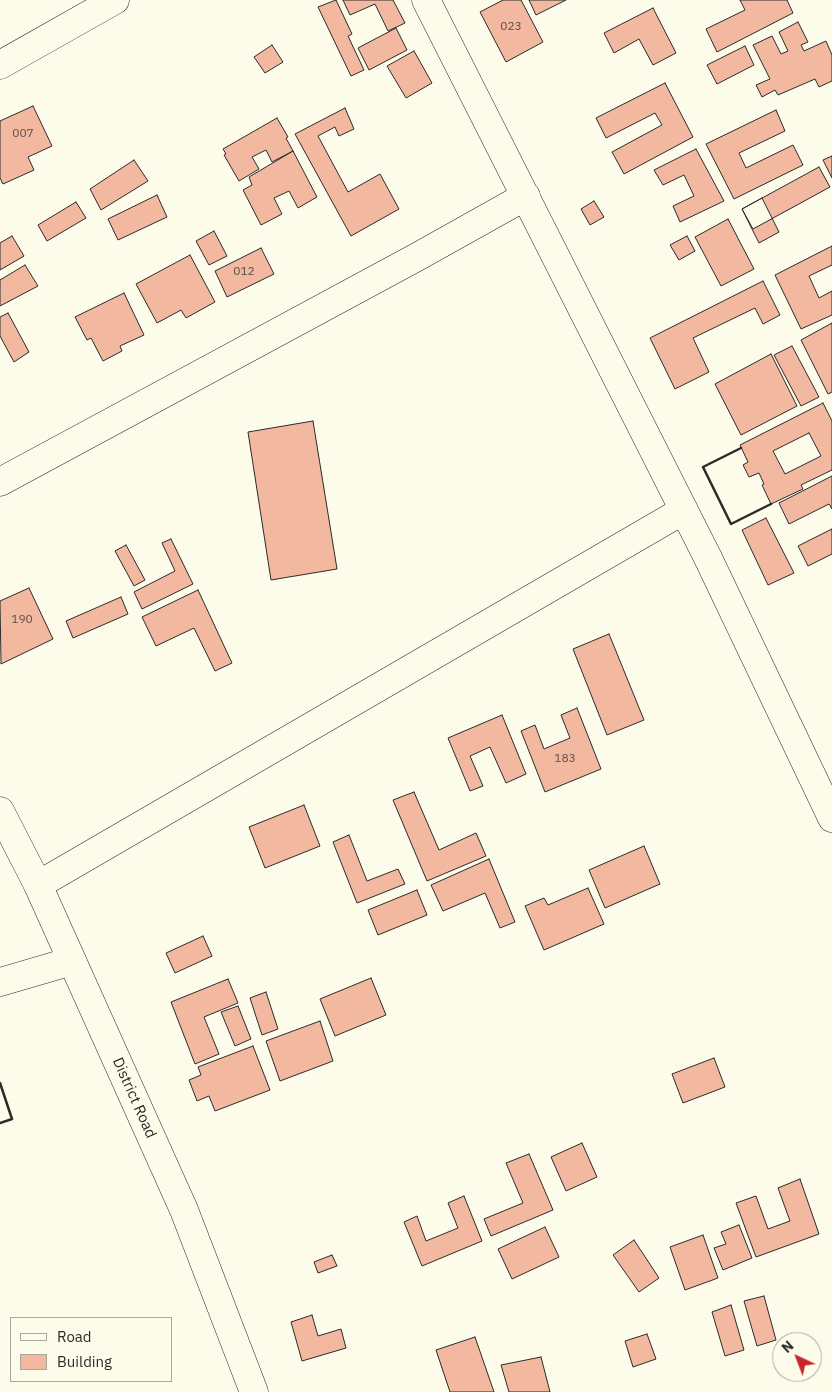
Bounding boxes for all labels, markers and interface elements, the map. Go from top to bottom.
house number: 023 [500,20,522,34]
house number: 007 [12,127,34,141]
house number: 012 [233,265,255,279]
house number: 190 [11,613,33,627]
house number: 183 [554,752,576,766]
street label: District Road [108,1055,160,1141]
legend [10,1317,172,1382]
text: Road [57,1327,92,1346]
north arrow [772,1332,822,1382]
text: N [778,1337,797,1357]
text: Building [57,1352,112,1371]

